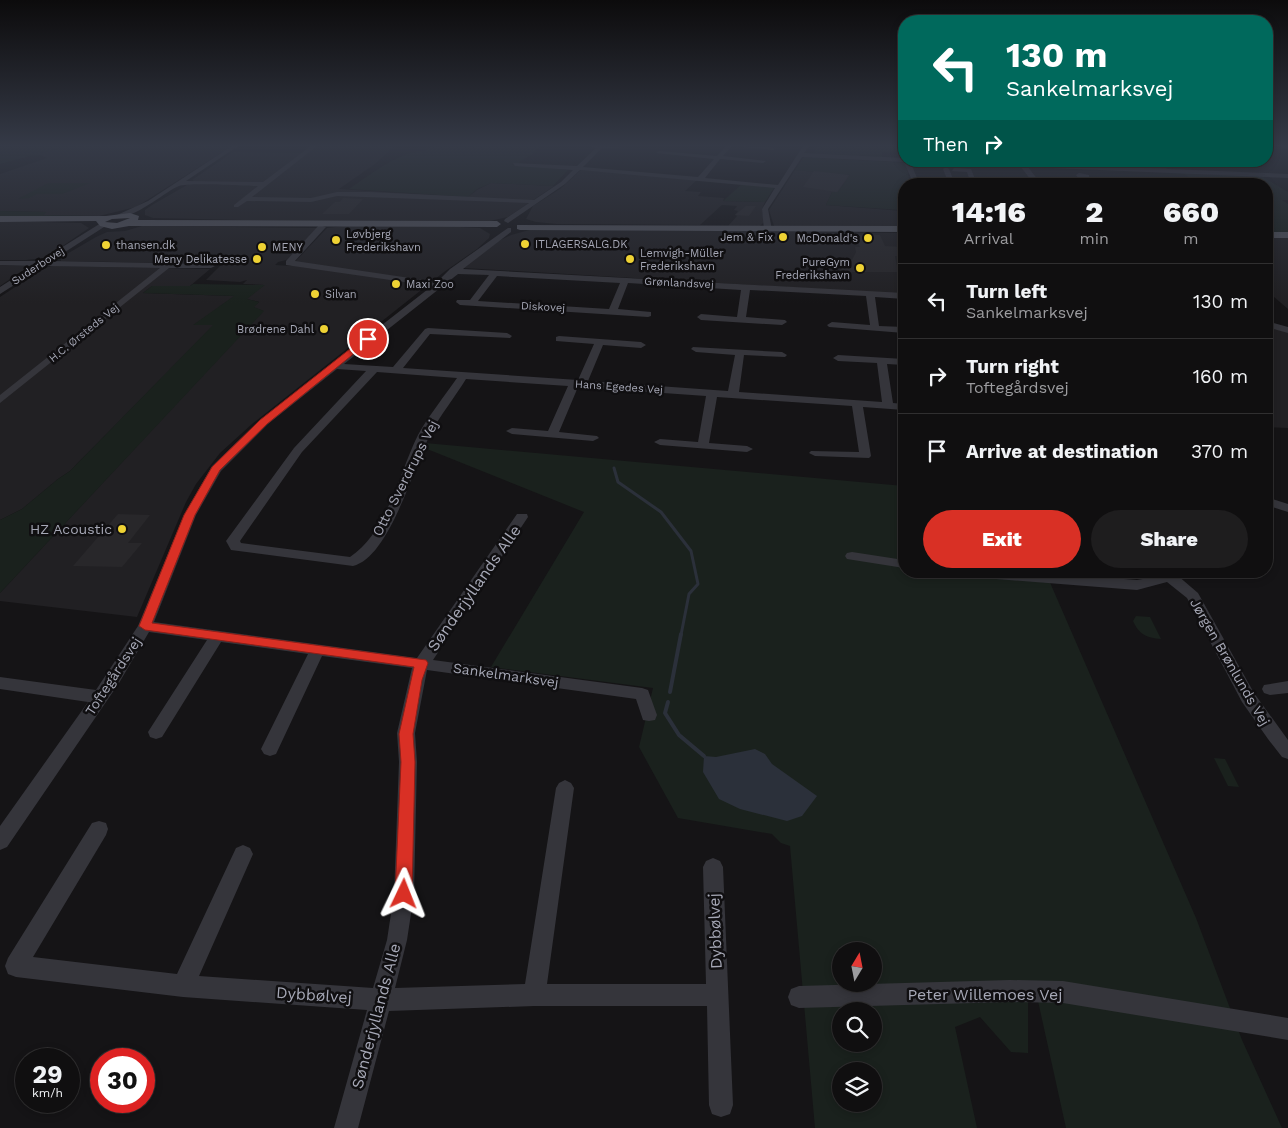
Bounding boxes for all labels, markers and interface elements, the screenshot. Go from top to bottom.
text: 130 m [1006,34,1107,76]
icon: left [923,35,988,100]
text: Sankelmarksvej [1006,76,1173,101]
icon: right [979,130,1007,158]
text: Then [923,133,969,156]
text: 14:16 [952,194,1026,229]
text: 2 [1085,194,1103,229]
text: 660 [1163,194,1219,229]
place label: Løvbjerg Frederikshavn [346,228,421,254]
text: Arrival [964,229,1014,248]
text: min [1080,229,1109,248]
text: m [1183,229,1199,248]
place label: Jem & Fix [720,231,773,244]
marker: Jem & Fix [777,231,789,243]
place label: McDonald's [796,232,858,245]
marker: McDonald's [862,232,874,244]
marker: Løvbjerg Frederikshavn [330,234,342,246]
marker: ITLAGERSALG.DK [519,238,531,250]
place label: ITLAGERSALG.DK [535,238,627,251]
marker: thansen.dk [100,239,112,251]
place label: thansen.dk [116,239,175,252]
marker: MENY [256,241,268,253]
place label: MENY [272,241,303,254]
street label: Suderbovej [9,244,67,288]
place label: Lemvigh-Müller Frederikshavn [640,247,724,273]
place label: Meny Delikatesse [154,253,247,266]
marker: Meny Delikatesse [251,253,263,265]
marker: Lemvigh-Müller Frederikshavn [624,253,636,265]
place label: PureGym Frederikshavn [775,256,850,282]
marker: PureGym Frederikshavn [854,262,866,274]
street label: Grønlandsvej [644,275,714,291]
marker: Maxi Zoo [390,278,402,290]
place label: Maxi Zoo [406,278,454,291]
text: Turn left [966,280,1047,303]
icon: left [923,287,951,315]
marker: Silvan [309,288,321,300]
place label: Silvan [325,288,357,301]
text: 130 m [1193,290,1248,313]
street label: Diskovej [521,299,565,315]
street label: H.C. Ørsteds Vej [47,301,122,365]
text: Sankelmarksvej [966,303,1088,322]
pin [347,318,389,360]
place label: Brødrene Dahl [237,323,315,336]
marker: Brødrene Dahl [318,323,330,335]
icon: arrive [354,325,382,353]
text: Turn right [966,355,1059,378]
icon: right [923,362,951,390]
text: 160 m [1193,365,1248,388]
street label: Hans Egedes Vej [575,377,663,397]
text: Toftegårdsvej [966,378,1069,397]
street label: Otto Sverdrups Vej [369,417,441,539]
icon: arrive [923,437,951,465]
text: Arrive at destination [966,440,1158,463]
text: 370 m [1191,440,1248,463]
button: Exit [923,510,1081,568]
button: Share [1091,510,1248,568]
place label: HZ Acoustic [30,521,112,537]
street label: Sønderjyllands Alle [423,521,525,655]
marker: HZ Acoustic [116,523,128,535]
street label: Jørgen Brønlunds Vej [1187,595,1273,729]
street label: Toftegårdsvej [82,634,144,718]
street label: Sankelmarksvej [452,660,560,690]
position arrow [377,867,429,919]
street label: Dybbølvej [704,893,726,969]
street label: Sønderjyllands Alle [347,941,405,1091]
north arrow [832,942,882,992]
map controls [832,942,882,1112]
street label: Dybbølvej [276,983,352,1007]
street label: Peter Willemoes Vej [908,985,1062,1004]
button: search [832,1002,882,1052]
speed limit sign: 30 [90,1048,155,1113]
text: 29 [32,1060,63,1089]
button: layers [832,1062,882,1112]
text: km/h [32,1086,63,1100]

